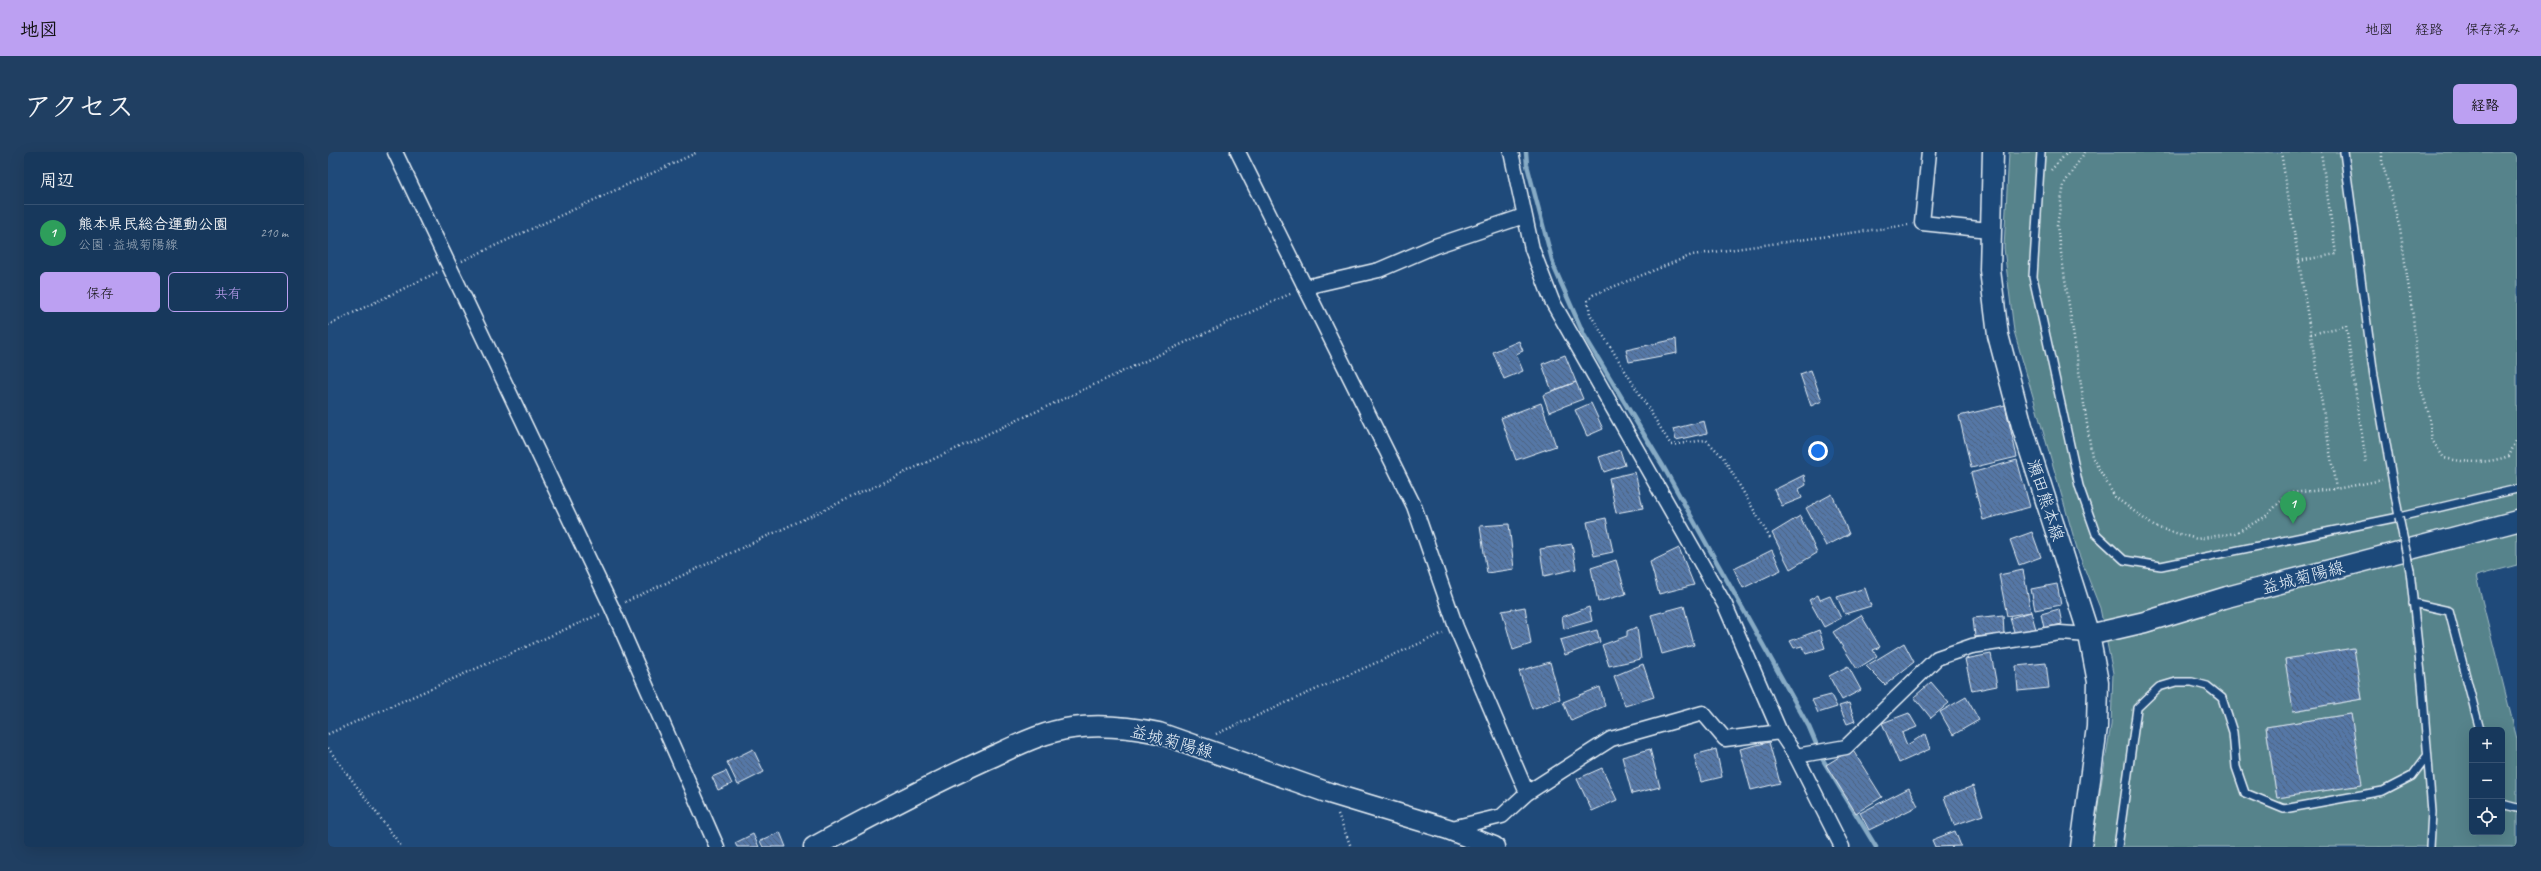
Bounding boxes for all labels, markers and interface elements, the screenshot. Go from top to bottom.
text: 地図 [20,18,58,42]
text: 地図 [2365,21,2393,38]
text: 経路 [2415,21,2443,38]
text: 保存済み [2465,21,2521,38]
button: 経路 [2453,84,2517,124]
text: アクセス [24,89,134,124]
text: 周辺 [40,170,74,191]
text: 熊本県民総合運動公園 [78,215,228,234]
text: 1 [50,225,56,241]
text: 210 m [260,225,288,241]
text: 公園 · 益城菊陽線 [78,237,178,253]
button: 保存 [40,272,160,312]
button: 共有 [168,272,288,312]
your location [1808,441,1828,461]
street label: 瀬田熊本線 [2022,456,2069,544]
pin: 1 [2280,491,2306,524]
street label: 益城菊陽線 [2259,556,2347,599]
street label: 益城菊陽線 [1128,720,1216,763]
map controls [2469,727,2505,835]
button: + [2469,727,2505,763]
button: − [2469,763,2505,799]
button: locate [2469,799,2505,835]

